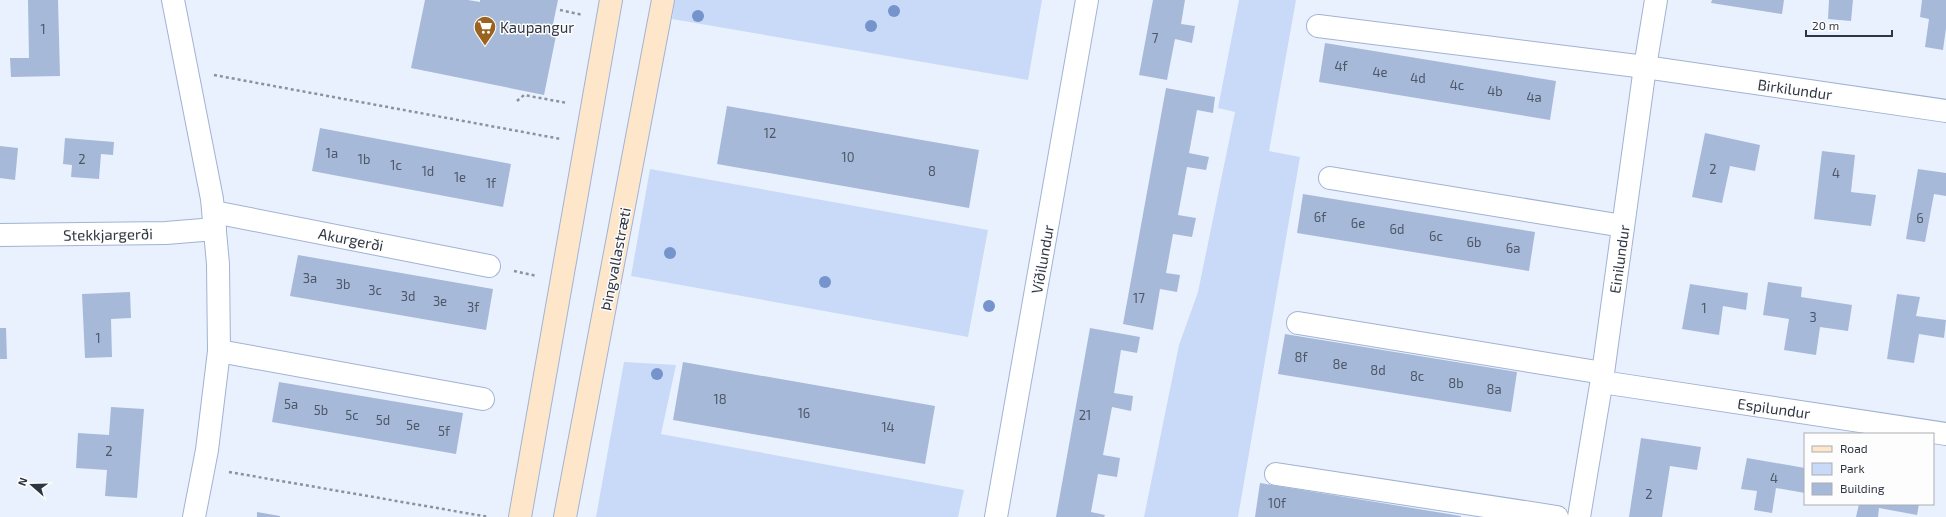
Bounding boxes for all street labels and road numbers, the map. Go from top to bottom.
street label: Birkilundur [1756,75,1834,103]
street label: Þingvallastræti [596,206,634,312]
street label: Víðilundur [1027,223,1057,295]
street label: Einilundur [1605,223,1633,295]
street label: Stekkjargerði [63,224,153,245]
street label: Akurgerði [317,224,385,254]
street label: Espilundur [1736,394,1812,422]

